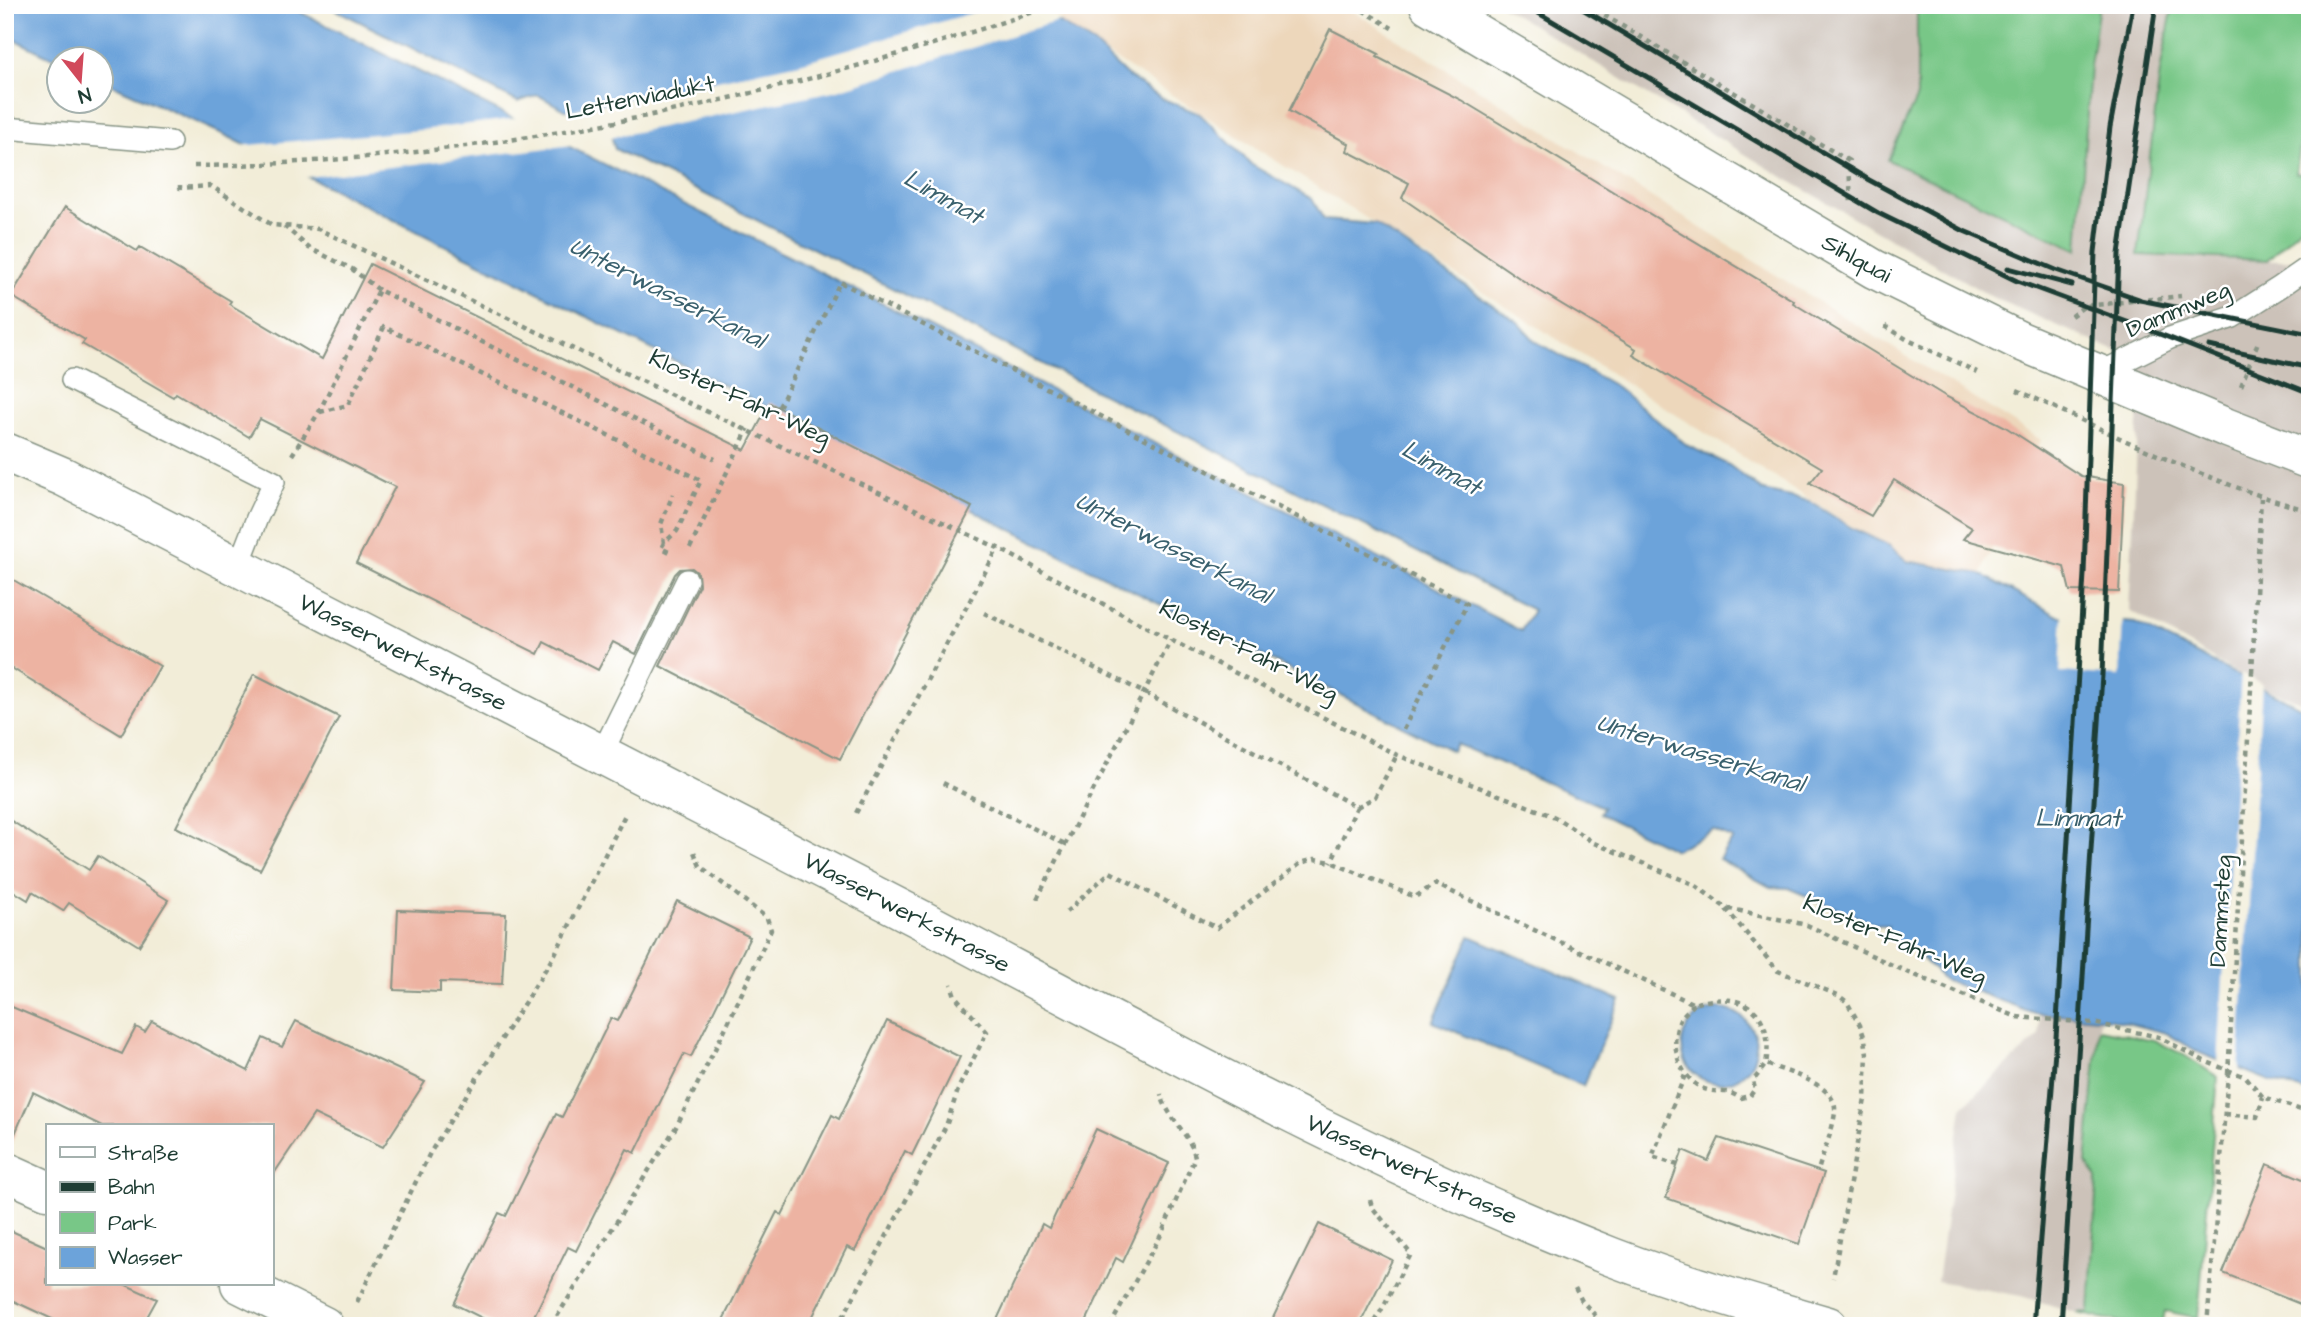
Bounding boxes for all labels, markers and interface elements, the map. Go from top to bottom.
north arrow [46,46,116,116]
street label: Lettenviadukt [563,67,718,129]
text: N [75,80,94,109]
water label: Limmat [897,160,992,235]
street label: Sihlquai [1815,226,1898,292]
water label: Unterwasserkanal [564,228,774,359]
street label: Dammweg [2121,273,2236,348]
street label: Kloster-Fahr-Weg [643,341,836,456]
water label: Limmat [1395,431,1490,506]
water label: Unterwasserkanal [1070,483,1280,614]
street label: Wasserwerkstrasse [292,586,513,720]
street label: Kloster-Fahr-Weg [1153,591,1344,712]
water label: Unterwasserkanal [1593,704,1811,802]
water label: Limmat [2035,800,2124,836]
street label: Wasserwerkstrasse [797,844,1016,982]
street label: Dammsteg [2201,854,2242,968]
street label: Kloster-Fahr-Weg [1797,886,1992,995]
street label: Wasserwerkstrasse [1300,1106,1523,1234]
legend [46,1124,273,1286]
text: Straße [108,1139,179,1168]
text: Bahn [108,1173,155,1202]
text: Park [108,1209,157,1238]
text: Wasser [108,1243,183,1272]

